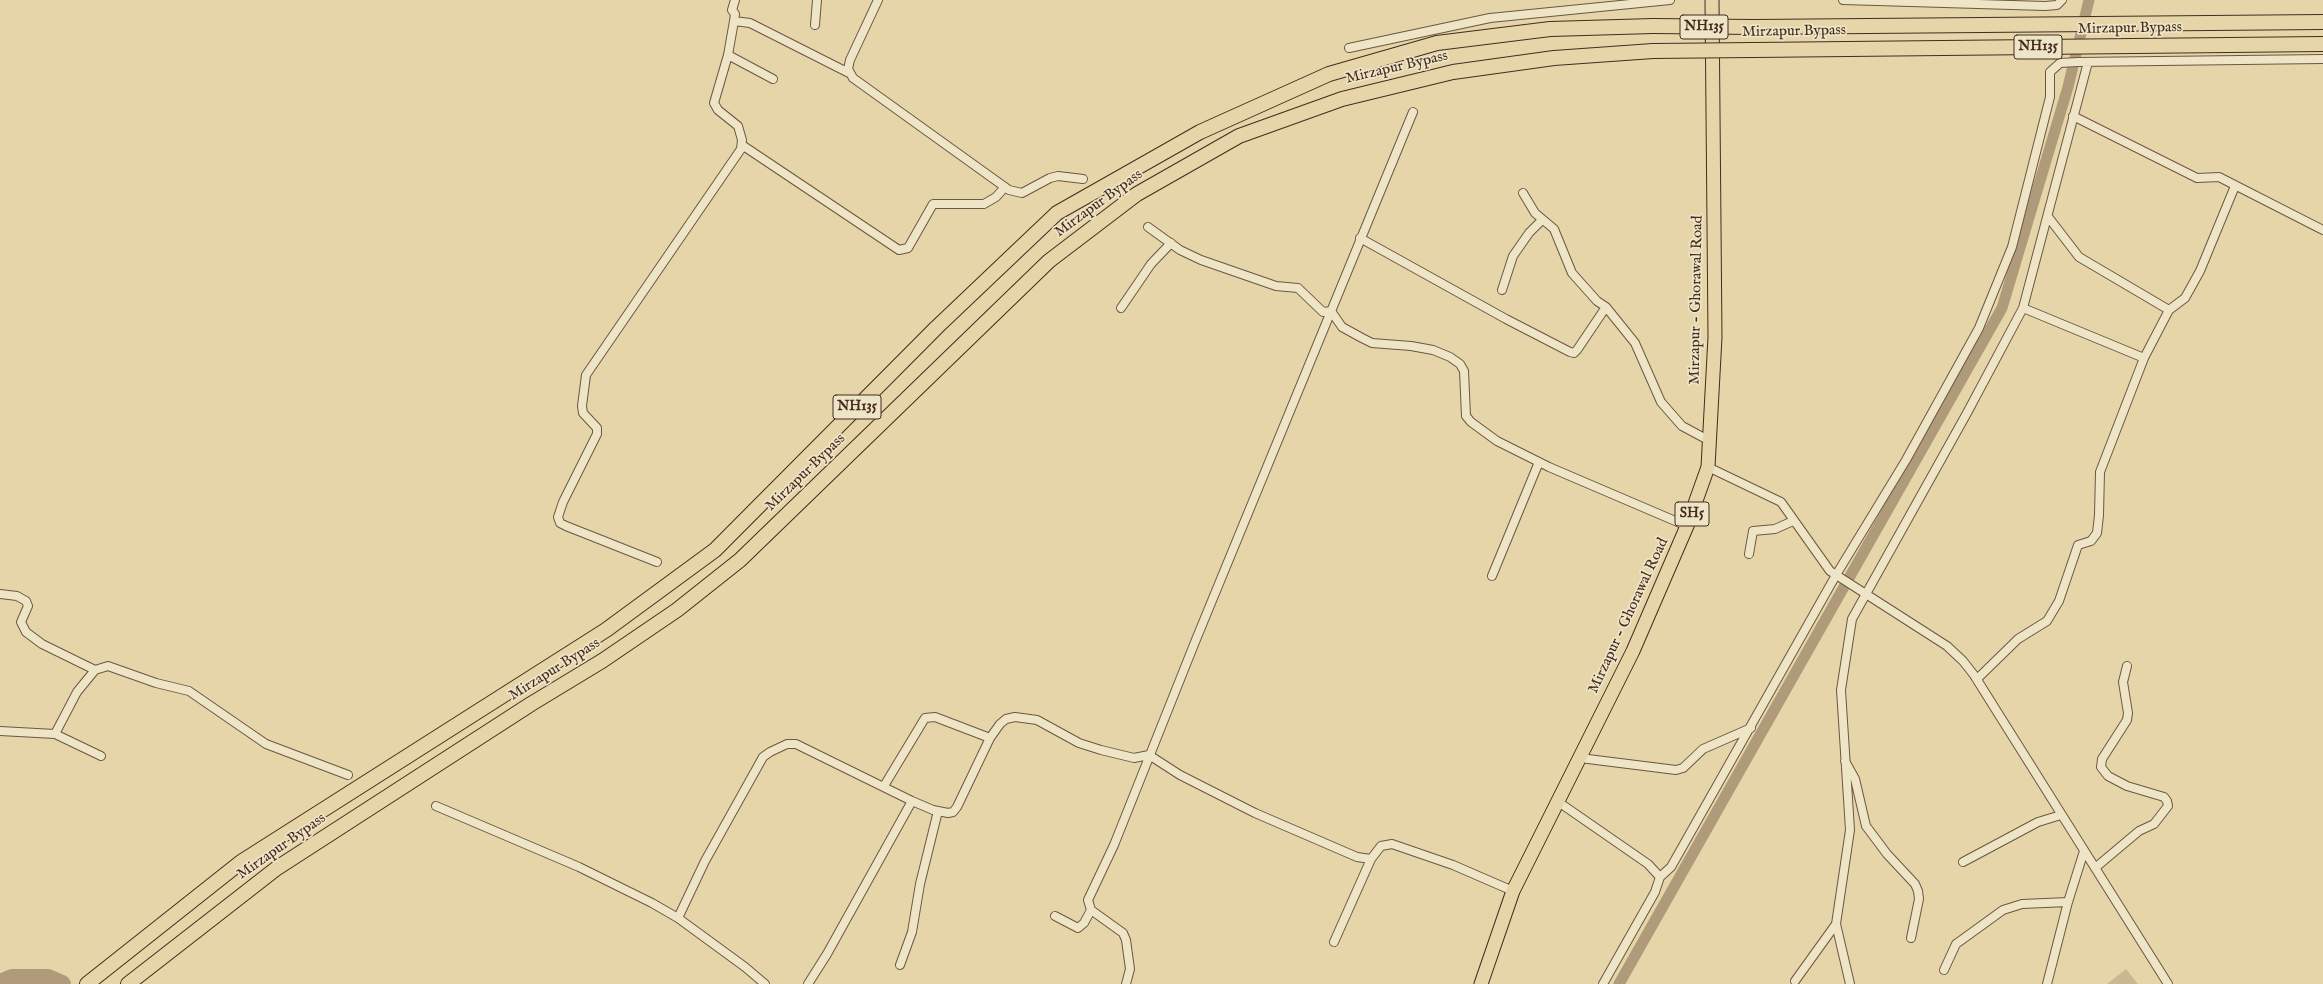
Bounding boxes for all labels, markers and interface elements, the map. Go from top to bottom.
road number: NH135 [1680,15,1728,39]
street label: Mirzapur Bypass [2078,19,2182,39]
street label: Mirzapur Bypass [1742,22,1846,42]
road number: NH135 [2014,35,2062,59]
street label: Mirzapur Bypass [1344,48,1450,88]
street label: Mirzapur Bypass [1052,166,1146,242]
street label: Mirzapur - Ghorawal Road [1687,215,1707,385]
road number: NH135 [833,395,881,419]
street label: Mirzapur Bypass [762,430,850,516]
road number: SH5 [1675,502,1709,526]
street label: Mirzapur - Ghorawal Road [1585,536,1673,696]
street label: Mirzapur Bypass [506,635,604,705]
street label: Mirzapur Bypass [234,810,330,884]

